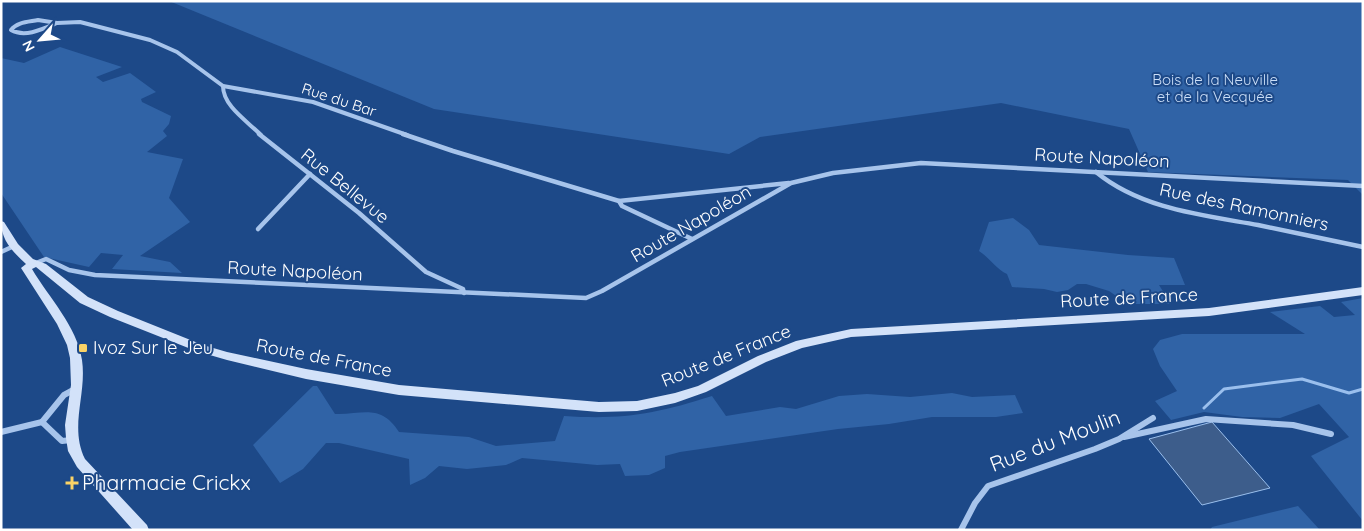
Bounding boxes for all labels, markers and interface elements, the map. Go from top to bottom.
north arrow [15,15,65,65]
text: N [18,37,39,55]
park label: Bois de la Neuville et de la Vecquée [1152,70,1278,106]
street label: Rue du Bar [299,78,379,121]
street label: Route Napoléon [1034,142,1170,173]
street label: Rue Bellevue [296,143,394,228]
street label: Rue des Ramonniers [1158,177,1331,236]
street label: Route Napoléon [626,180,755,267]
street label: Route Napoléon [227,255,363,286]
street label: Route de France [1060,282,1198,313]
street label: Route de France [658,319,794,392]
street label: Route de France [254,333,394,382]
place label: Ivoz Sur le Jeu [93,336,213,359]
marker: Ivoz Sur le Jeu [77,342,89,354]
street label: Rue du Moulin [986,403,1124,477]
place label: Pharmacie Crickx [82,469,251,495]
marker: Pharmacie Crickx [66,477,78,489]

